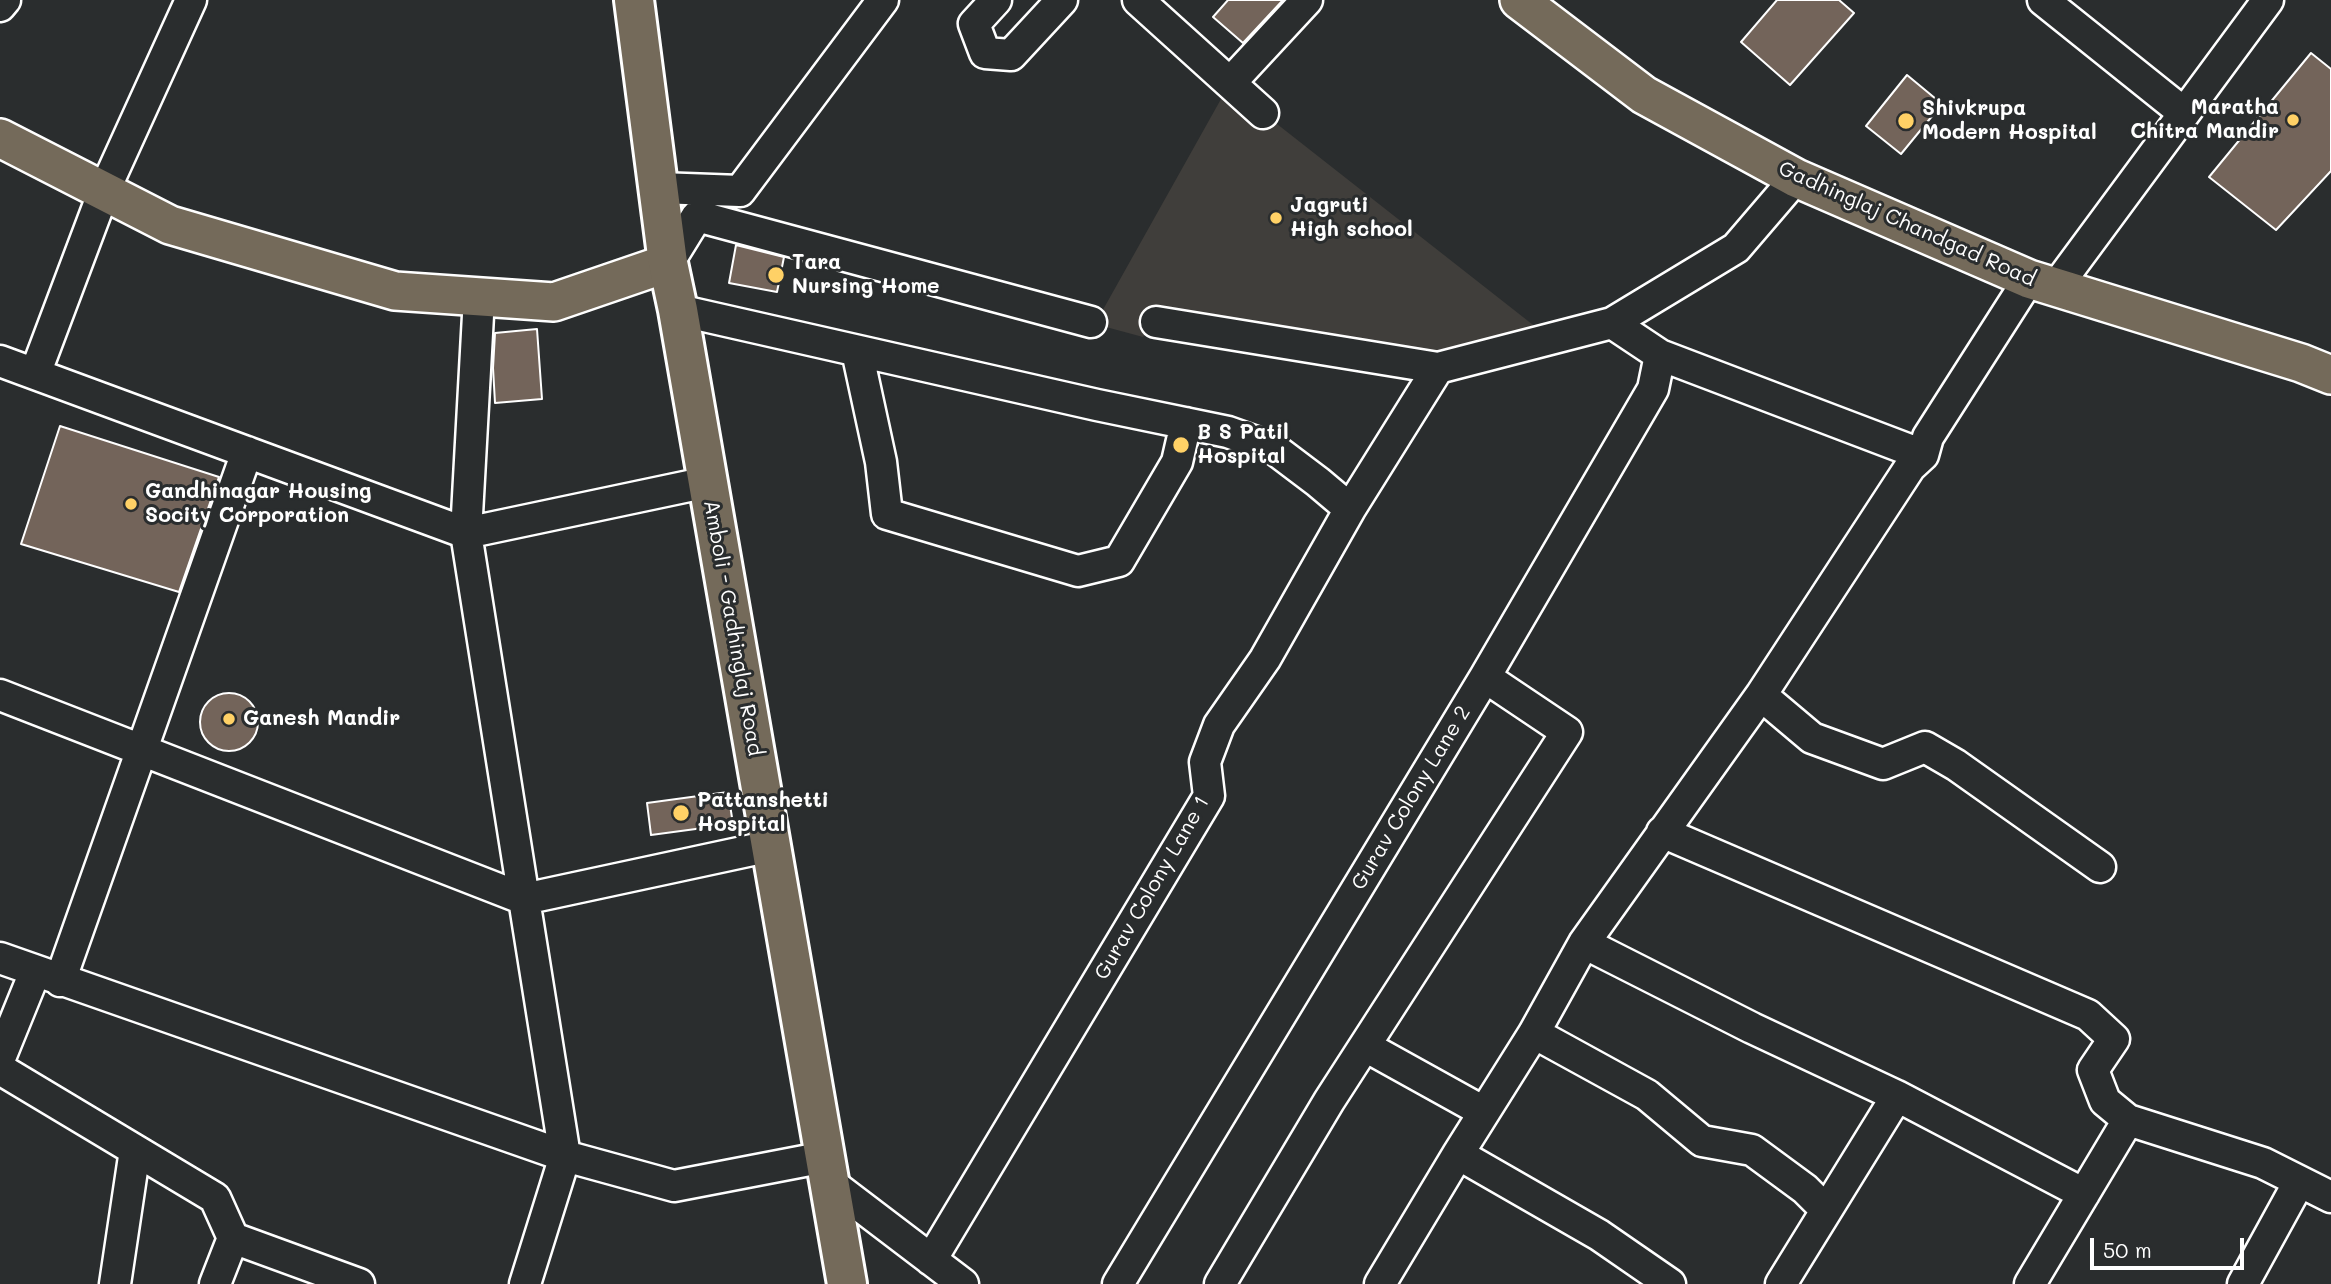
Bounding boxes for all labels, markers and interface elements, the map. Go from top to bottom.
place label: Maratha Chitra Mandir [2130,95,2279,145]
place label: Shivkrupa Modern Hospital [1922,96,2097,146]
marker: Shivkrupa Modern Hospital [1896,111,1916,131]
marker: Maratha Chitra Mandir [2285,112,2301,128]
street label: Gadhinglaj Chandgad Road [1775,156,2039,292]
place label: Jagruti High school [1290,193,1413,243]
marker: Jagruti High school [1268,210,1284,226]
place label: Tara Nursing Home [792,250,940,300]
marker: Tara Nursing Home [766,265,786,285]
place label: B S Patil Hospital [1197,420,1289,470]
marker: B S Patil Hospital [1171,435,1191,455]
place label: Gandhinagar Housing Socity Corporation [145,479,372,529]
marker: Gandhinagar Housing Socity Corporation [123,496,139,512]
street label: Amboli - Gadhinglaj Road [698,498,768,758]
street label: Gurav Colony Lane 2 [1346,701,1476,895]
place label: Ganesh Mandir [243,706,400,732]
marker: Ganesh Mandir [221,711,237,727]
place label: Pattanshetti Hospital [697,788,829,838]
street label: Gurav Colony Lane 1 [1089,792,1215,984]
marker: Pattanshetti Hospital [671,803,691,823]
scale bar [2093,1224,2247,1268]
text: 50 m [2103,1236,2152,1263]

